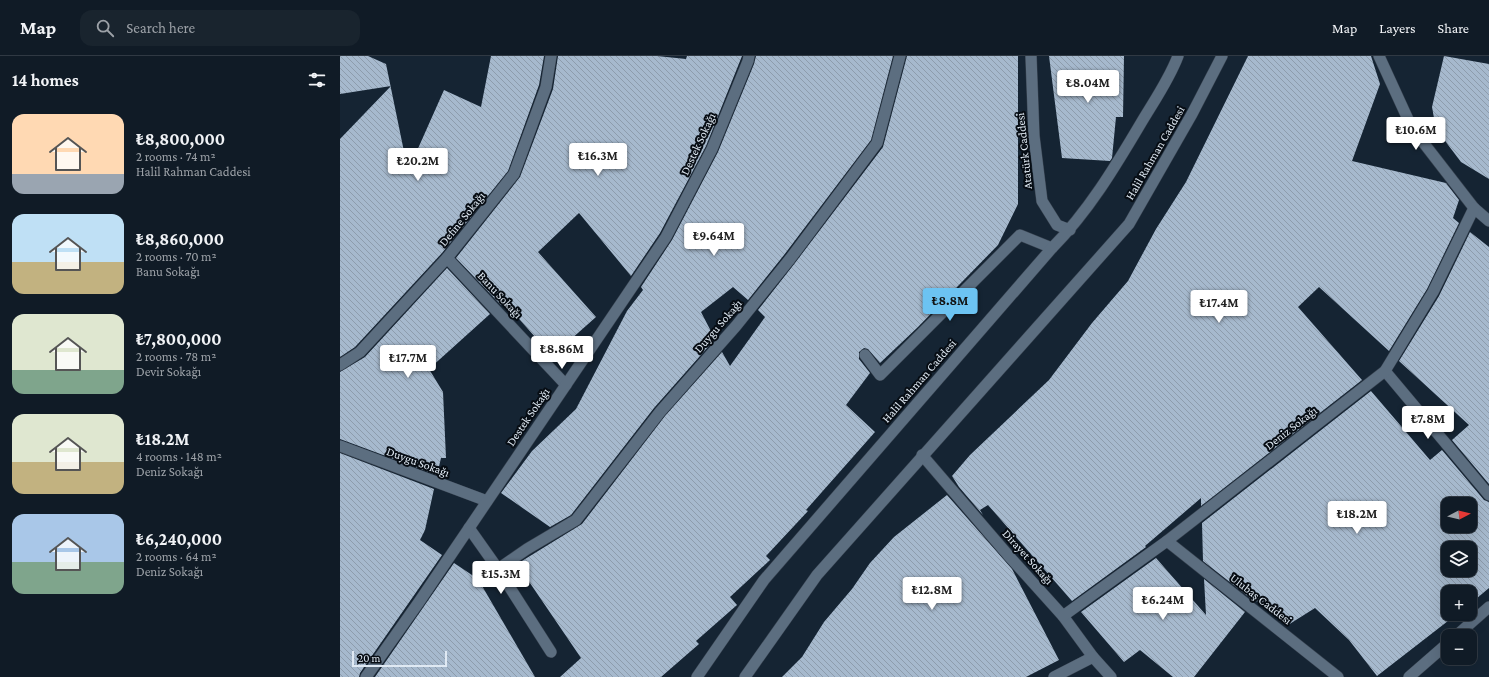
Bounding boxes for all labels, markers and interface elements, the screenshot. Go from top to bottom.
search box [80,10,360,46]
text: Map [20,17,56,38]
icon: search [94,17,116,39]
text: Search here [126,20,195,36]
text: Map [1332,20,1357,36]
text: Layers [1379,20,1416,36]
text: Share [1438,20,1469,36]
icon: filters [306,69,328,91]
pin: ₺8.04M [1055,70,1121,104]
text: 14 homes [12,71,79,90]
text: ₺8.04M [1066,75,1110,90]
street label: Halil Rahman Caddesi [1122,104,1188,202]
street label: Destek Sokağı [678,111,718,177]
street label: Atatürk Caddesi [1013,112,1035,190]
pin: ₺10.6M [1383,117,1449,151]
text: ₺10.6M [1395,122,1437,137]
icon: home [44,130,92,178]
text: ₺8,800,000 [136,130,225,149]
pin: ₺16.3M [565,143,631,177]
pin: ₺20.2M [385,148,451,182]
text: ₺16.3M [578,148,618,163]
text: 2 rooms · 74 m² [136,149,216,164]
text: ₺20.2M [397,153,439,168]
text: Halil Rahman Caddesi [136,164,251,179]
street label: Define Sokağı [436,189,488,249]
pin: ₺9.64M [681,223,747,257]
text: ₺9.64M [693,228,735,243]
icon: home [44,230,92,278]
text: ₺8,860,000 [136,230,224,249]
text: 2 rooms · 70 m² [136,249,217,264]
text: Banu Sokağı [136,264,200,279]
street label: Banu Sokağı [475,269,525,321]
pin: ₺8.8M [922,288,978,322]
pin: ₺17.4M [1186,290,1252,324]
text: ₺8.8M [932,293,968,308]
text: ₺17.4M [1199,295,1239,310]
street label: Duygu Sokağı [691,297,745,355]
icon: home [44,330,92,378]
text: ₺7,800,000 [136,330,222,349]
pin: ₺8.86M [529,336,595,370]
street label: Halil Rahman Caddesi [879,336,959,426]
text: ₺8.86M [540,341,584,356]
pin: ₺17.7M [375,345,441,379]
text: 2 rooms · 78 m² [136,349,216,364]
text: ₺17.7M [389,350,427,365]
text: Devir Sokağı [136,364,201,379]
street label: Destek Sokağı [504,385,552,449]
street label: Deniz Sokağı [1262,403,1320,453]
pin: ₺7.8M [1400,406,1456,440]
text: ₺7.8M [1411,411,1445,426]
icon: home [44,430,92,478]
text: ₺18.2M [136,430,189,449]
street label: Duygu Sokağı [385,444,451,480]
text: 4 rooms · 148 m² [136,449,222,464]
text: Deniz Sokağı [136,464,203,479]
north arrow [1441,497,1477,533]
map controls [1441,497,1477,665]
pin: ₺18.2M [1324,501,1390,535]
text: ₺18.2M [1337,506,1377,521]
street label: Dirayet Sokağı [1000,527,1056,587]
icon: home [44,530,92,578]
text: ₺6,240,000 [136,530,222,549]
button: layers [1441,541,1477,577]
text: 2 rooms · 64 m² [136,549,217,564]
pin: ₺15.3M [468,561,534,595]
text: Deniz Sokağı [136,564,203,579]
text: ₺15.3M [481,566,521,581]
street label: Ulubaş Caddesi [1227,571,1295,627]
pin: ₺12.8M [899,577,965,611]
text: ₺12.8M [912,582,952,597]
button: + [1441,585,1477,621]
pin: ₺6.24M [1130,587,1196,621]
text: ₺6.24M [1142,592,1184,607]
button: − [1441,629,1477,665]
scale bar [352,649,447,668]
text: 20 m [358,652,380,664]

